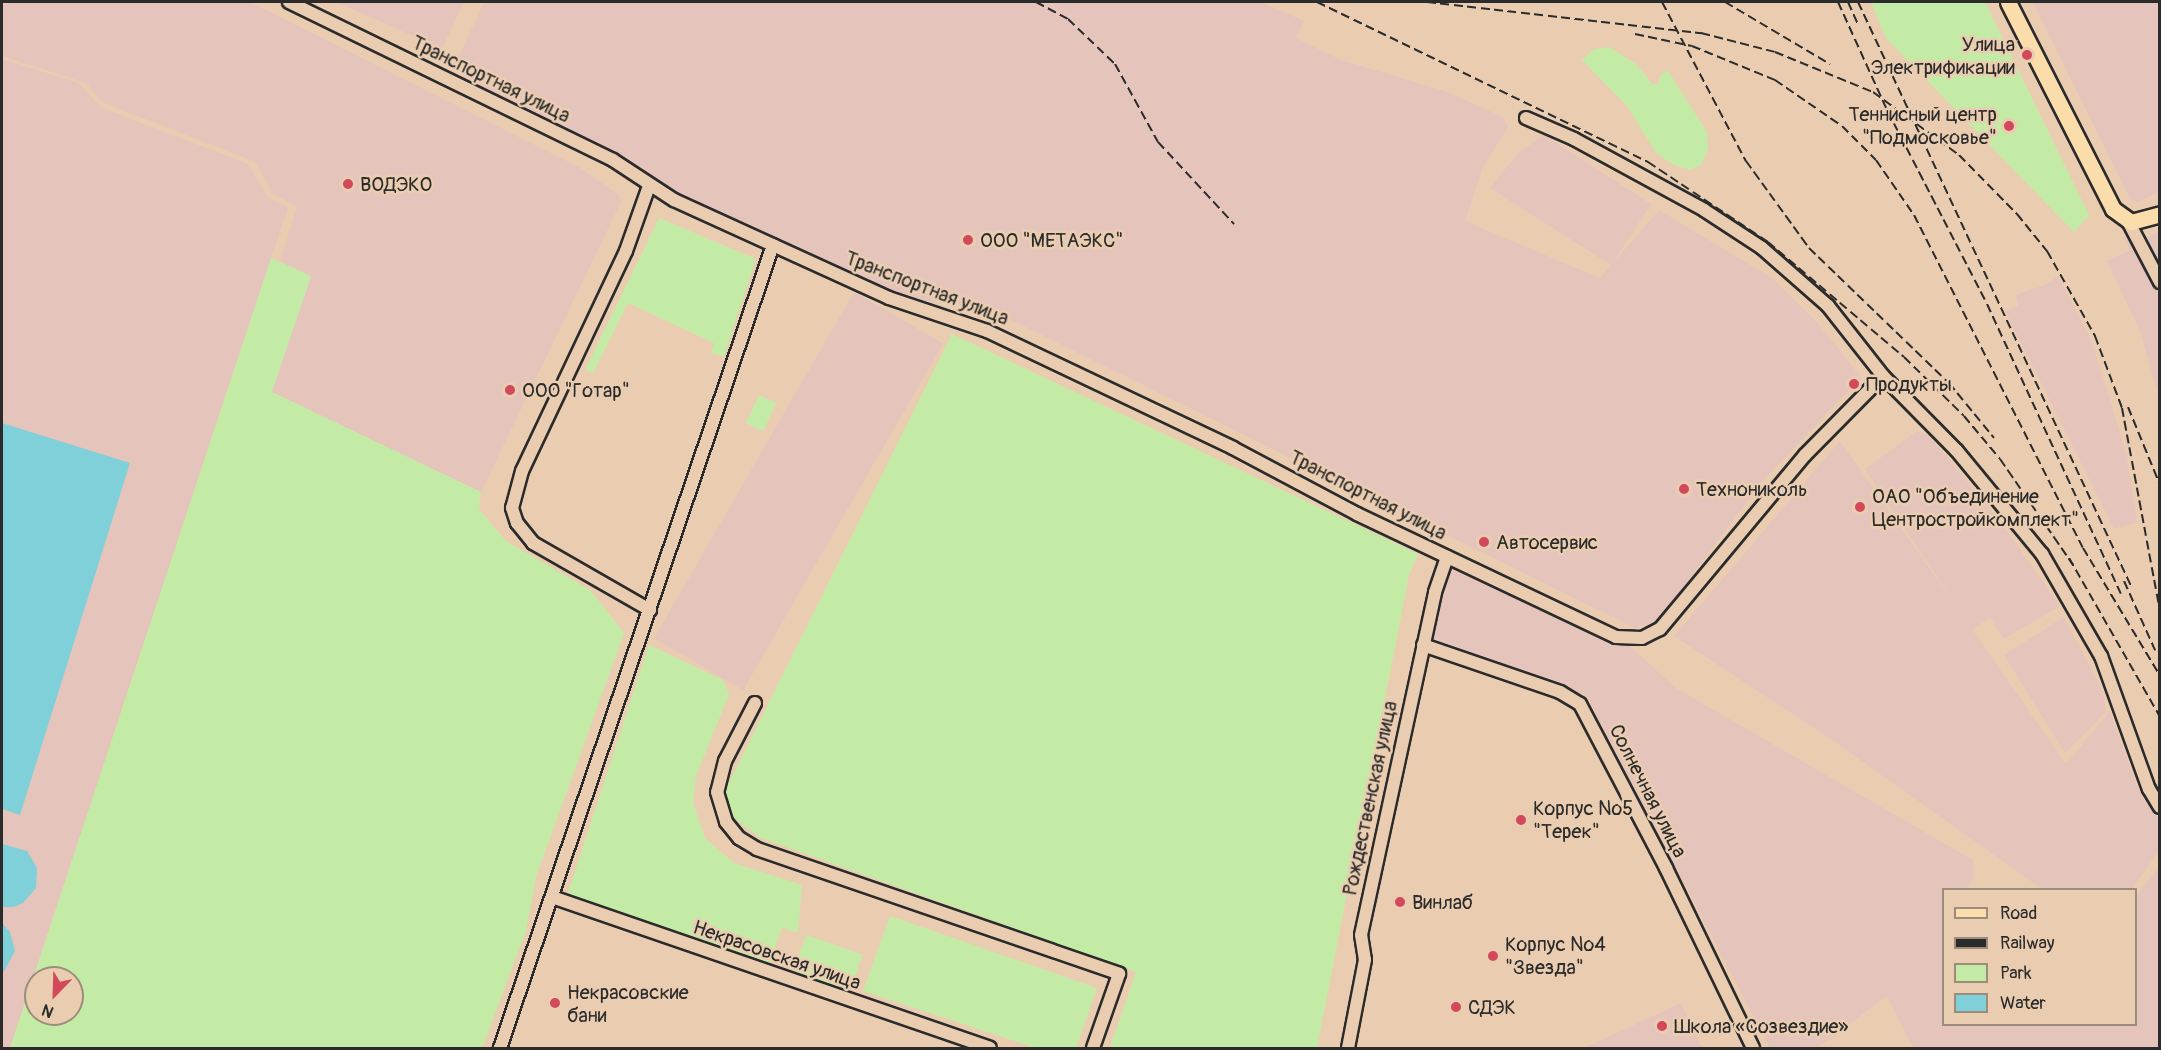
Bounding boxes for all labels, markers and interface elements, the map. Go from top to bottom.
street label: Транспортная улица [408,30,574,128]
place label: Улица Электрификации [1871,32,2015,79]
marker: Улица Электрификации [2020,48,2034,62]
place label: Теннисный центр "Подмосковье" [1848,102,1997,149]
marker: Теннисный центр "Подмосковье" [2002,119,2016,133]
place label: ВОДЭКО [360,172,432,196]
marker: ВОДЭКО [341,177,355,191]
place label: ООО "МЕТАЭКС" [980,228,1123,252]
marker: ООО "МЕТАЭКС" [961,233,975,247]
street label: Транспортная улица [842,246,1012,330]
place label: Продукты [1866,372,1952,396]
marker: Продукты [1847,377,1861,391]
place label: ООО "Готар" [522,378,630,402]
marker: ООО "Готар" [503,383,517,397]
street label: Транспортная улица [1285,445,1451,545]
place label: Технониколь [1696,477,1807,501]
marker: Технониколь [1677,482,1691,496]
place label: ОАО "Объединение Центростройкомплект" [1872,484,2079,531]
marker: ОАО "Объединение Центростройкомплект" [1853,500,1867,514]
place label: Автосервис [1496,530,1598,554]
marker: Автосервис [1477,535,1491,549]
street label: Рождественская улица [1338,699,1402,897]
street label: Солнечная улица [1604,720,1692,862]
place label: Корпус №5 "Терек" [1533,796,1633,843]
marker: Корпус №5 "Терек" [1514,813,1528,827]
legend [1942,888,2137,1026]
place label: Винлаб [1412,890,1473,914]
marker: Винлаб [1393,895,1407,909]
text: Road [2000,902,2037,925]
street label: Некрасовская улица [690,915,864,995]
text: Railway [2000,932,2055,955]
place label: Корпус №4 "Звезда" [1505,933,1606,980]
marker: Корпус №4 "Звезда" [1486,949,1500,963]
text: Park [2000,962,2032,985]
north arrow [24,966,84,1026]
place label: Некрасовские бани [567,980,689,1027]
text: Water [2000,992,2046,1015]
place label: СДЭК [1468,995,1516,1019]
marker: Некрасовские бани [548,996,562,1010]
text: N [39,999,57,1022]
marker: СДЭК [1449,1000,1463,1014]
place label: Школа «Созвездие» [1674,1014,1848,1038]
marker: Школа «Созвездие» [1655,1019,1669,1033]

